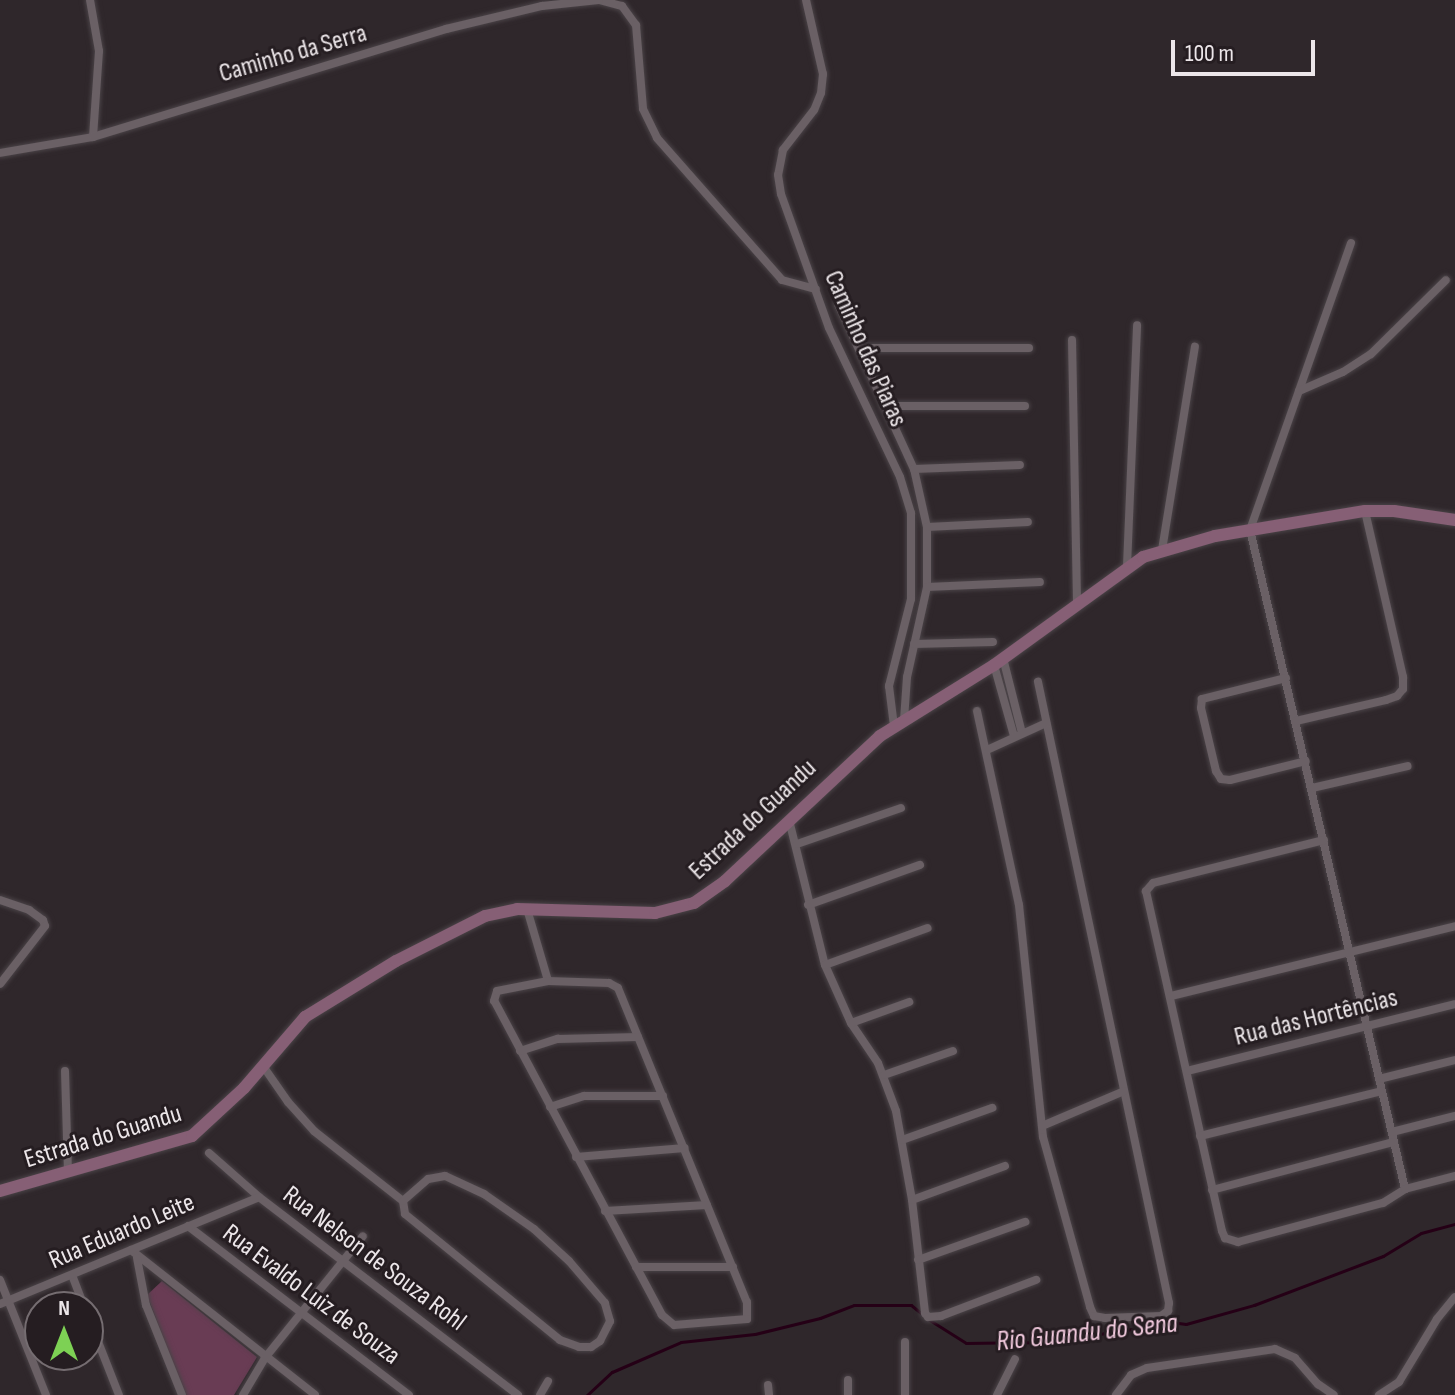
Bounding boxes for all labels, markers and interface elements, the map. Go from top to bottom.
street label: Caminho da Serra [216,18,370,90]
scale bar [1175,24,1319,74]
text: 100 m [1185,39,1234,68]
street label: Caminho das Piaras [817,266,913,432]
street label: Estrada do Guandu [683,753,823,887]
street label: Rua das Hortências [1231,983,1401,1053]
street label: Estrada do Guandu [21,1098,185,1176]
street label: Rua Nelson de Souza Rohl [276,1180,472,1338]
street label: Rua Eduardo Leite [45,1187,199,1277]
street label: Rua Evaldo Luiz de Souza [216,1218,406,1372]
north arrow [24,1291,104,1371]
text: N [58,1295,70,1322]
water label: Rio Guandu do Sena [995,1307,1179,1359]

